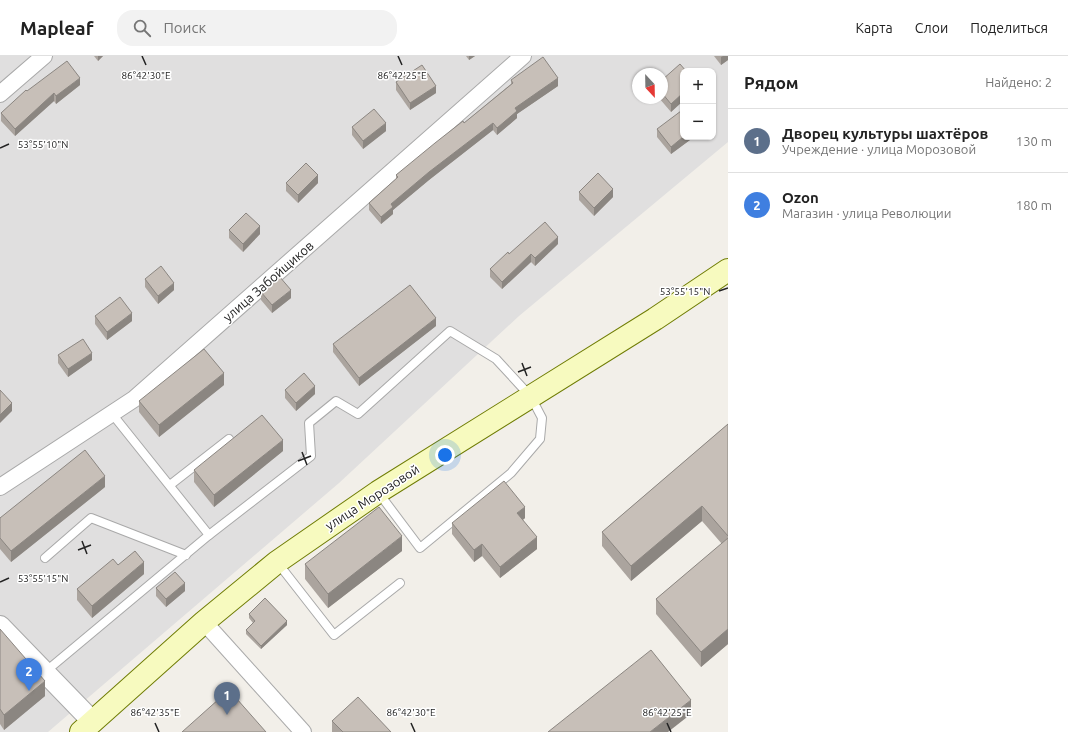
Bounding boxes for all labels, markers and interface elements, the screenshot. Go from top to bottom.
search box [117,10,397,46]
text: Mapleaf [20,17,93,39]
icon: search [131,17,153,39]
text: Поиск [163,19,206,36]
text: Карта [855,20,893,36]
text: Слои [915,20,948,36]
text: Поделиться [970,20,1048,36]
north arrow [632,68,668,104]
map controls [680,68,716,140]
button: + [680,68,716,104]
text: 86°42'30"E [121,70,171,81]
text: 86°42'25"E [377,70,427,81]
text: Рядом [744,73,799,92]
text: Найдено: 2 [985,75,1052,89]
button: − [680,104,716,140]
text: Дворец культуры шахтёров [782,125,988,142]
text: 1 [753,134,761,148]
text: 130 m [1016,134,1052,148]
text: 53°55'10"N [18,139,68,150]
text: Учреждение · улица Морозовой [782,142,976,156]
text: Ozon [782,189,819,206]
text: 2 [753,198,761,212]
text: 180 m [1016,198,1052,212]
text: Магазин · улица Революции [782,206,951,220]
street label: улица Забойщиков [220,238,316,324]
text: 53°55'15"N [660,286,710,297]
your location [435,445,455,465]
street label: улица Морозовой [323,461,421,533]
text: 53°55'15"N [18,573,68,584]
pin: 2 [16,658,42,691]
pin: 1 [214,682,240,715]
text: 86°42'35"E [130,707,180,718]
text: 86°42'30"E [386,707,436,718]
text: 86°42'25"E [642,707,692,718]

